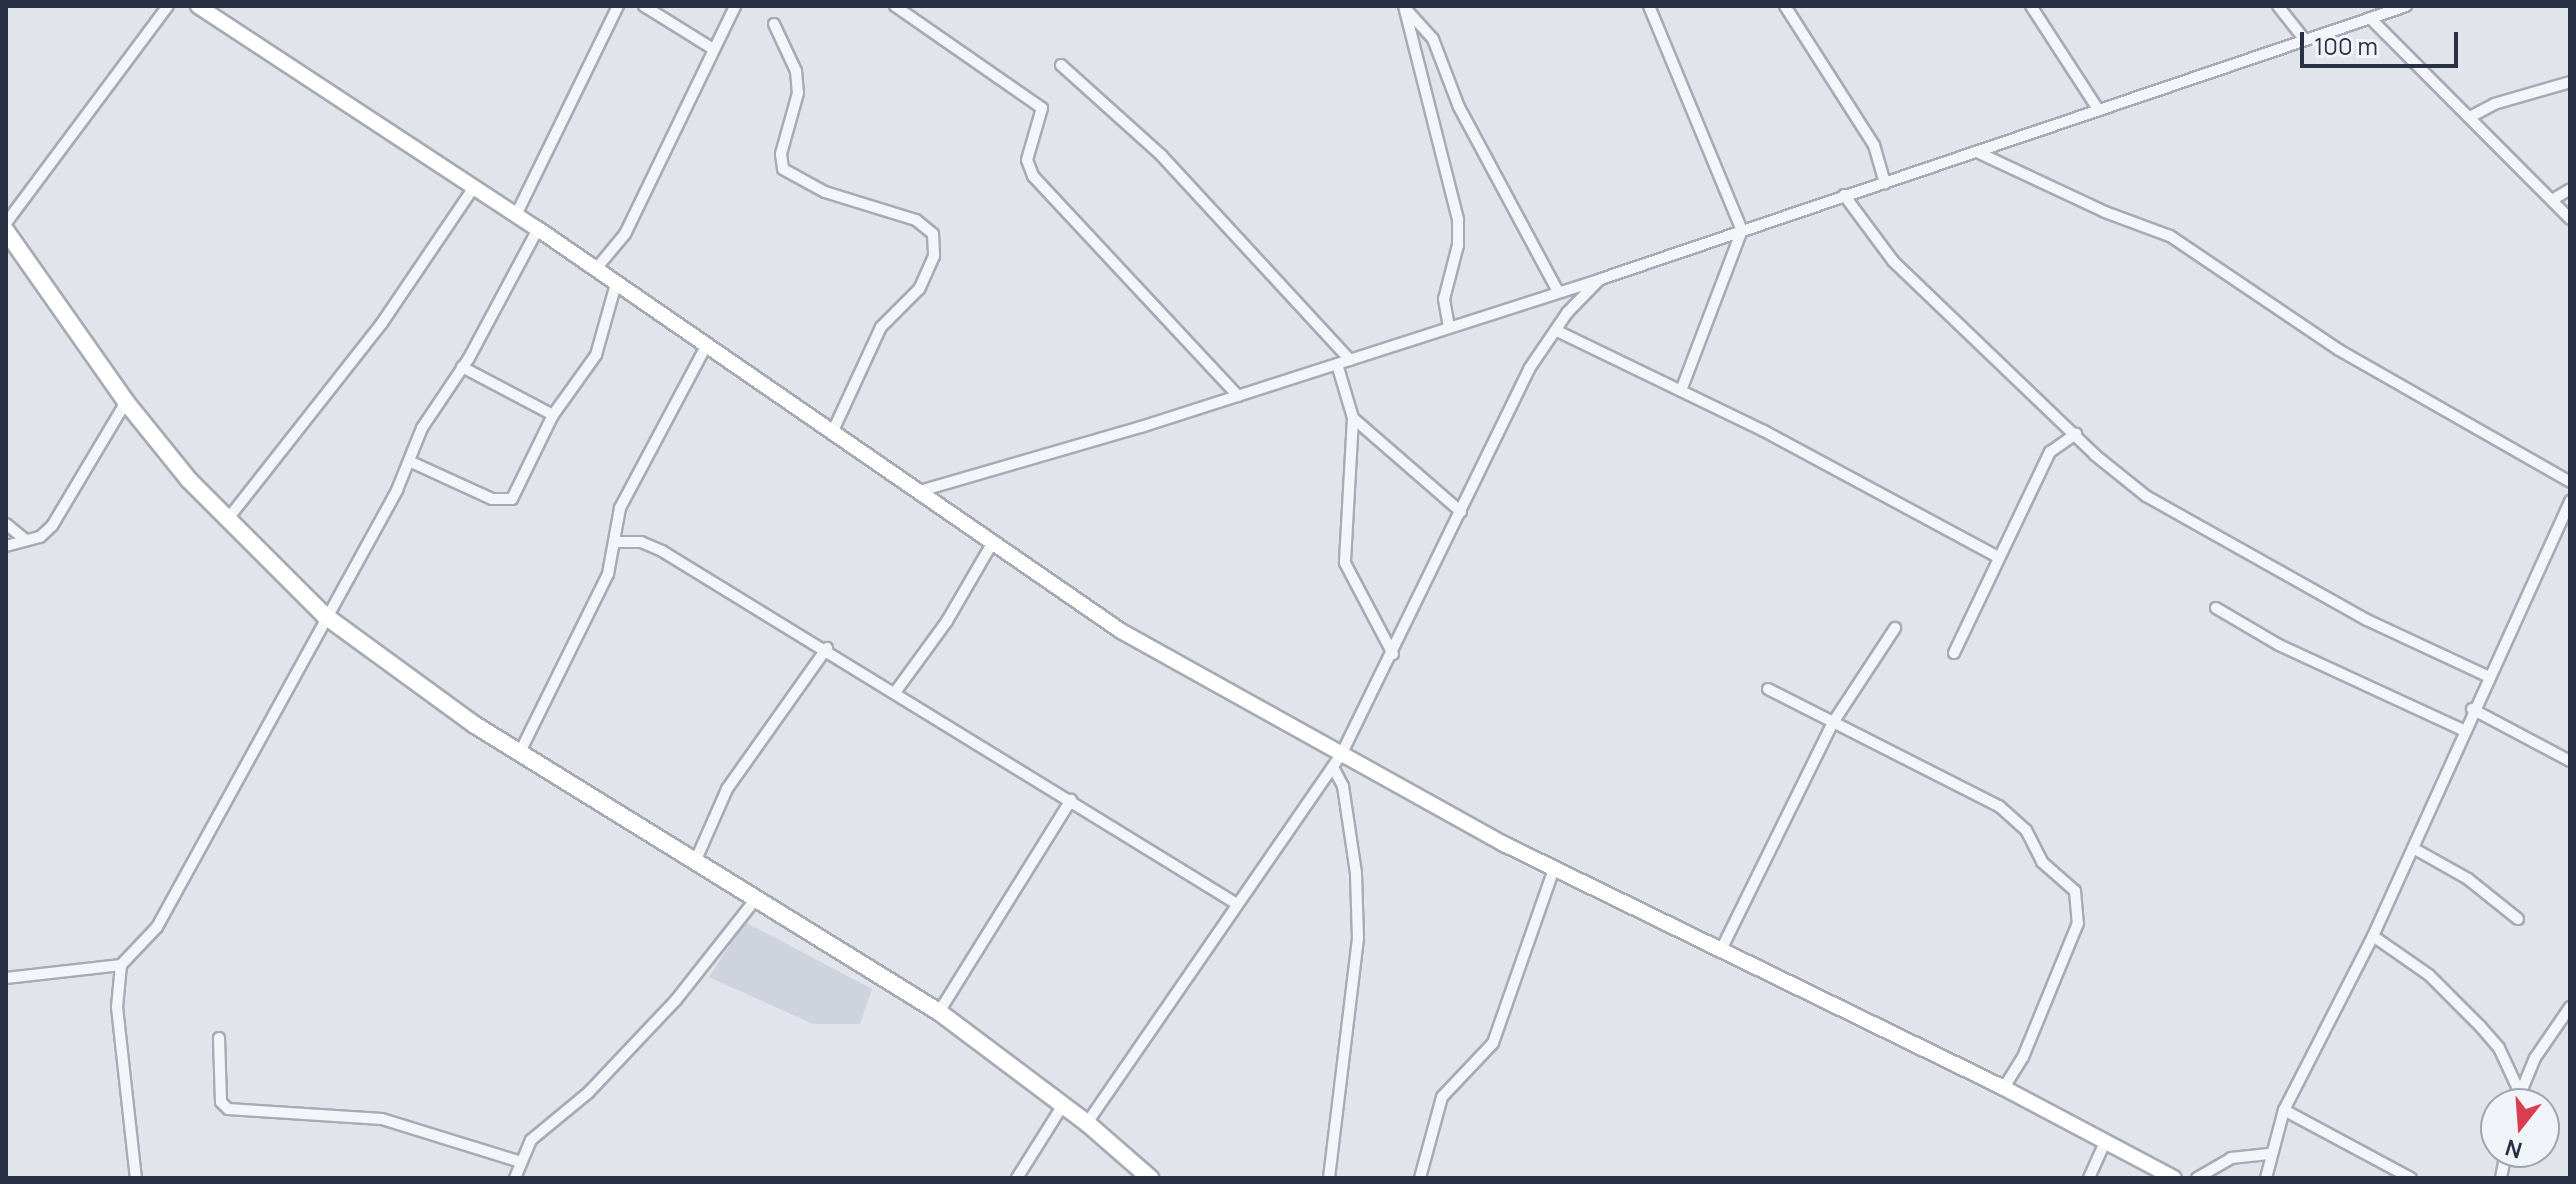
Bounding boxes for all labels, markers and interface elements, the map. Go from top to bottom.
scale bar [2304,16,2462,66]
text: 100 m [2314,29,2378,62]
north arrow [2480,1088,2560,1168]
text: N [2502,1132,2526,1166]

